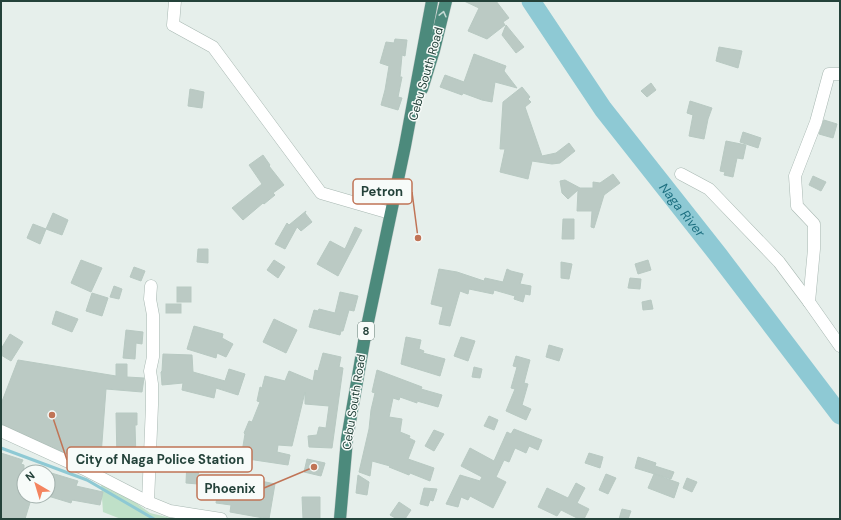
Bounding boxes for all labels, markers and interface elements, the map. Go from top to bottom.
one-way arrow [438,11,446,17]
street label: Cebu South Road [405,25,447,123]
callout: Petron [353,179,412,204]
water label: Naga River [655,179,709,241]
text: Petron [361,183,403,200]
road number: 8 [358,322,374,340]
street label: Cebu South Road [339,353,369,451]
callout: City of Naga Police Station [67,447,252,472]
text: City of Naga Police Station [76,451,244,468]
north arrow [16,464,56,504]
text: N [22,468,37,484]
callout: Phoenix [197,475,264,500]
text: Phoenix [205,480,256,497]

